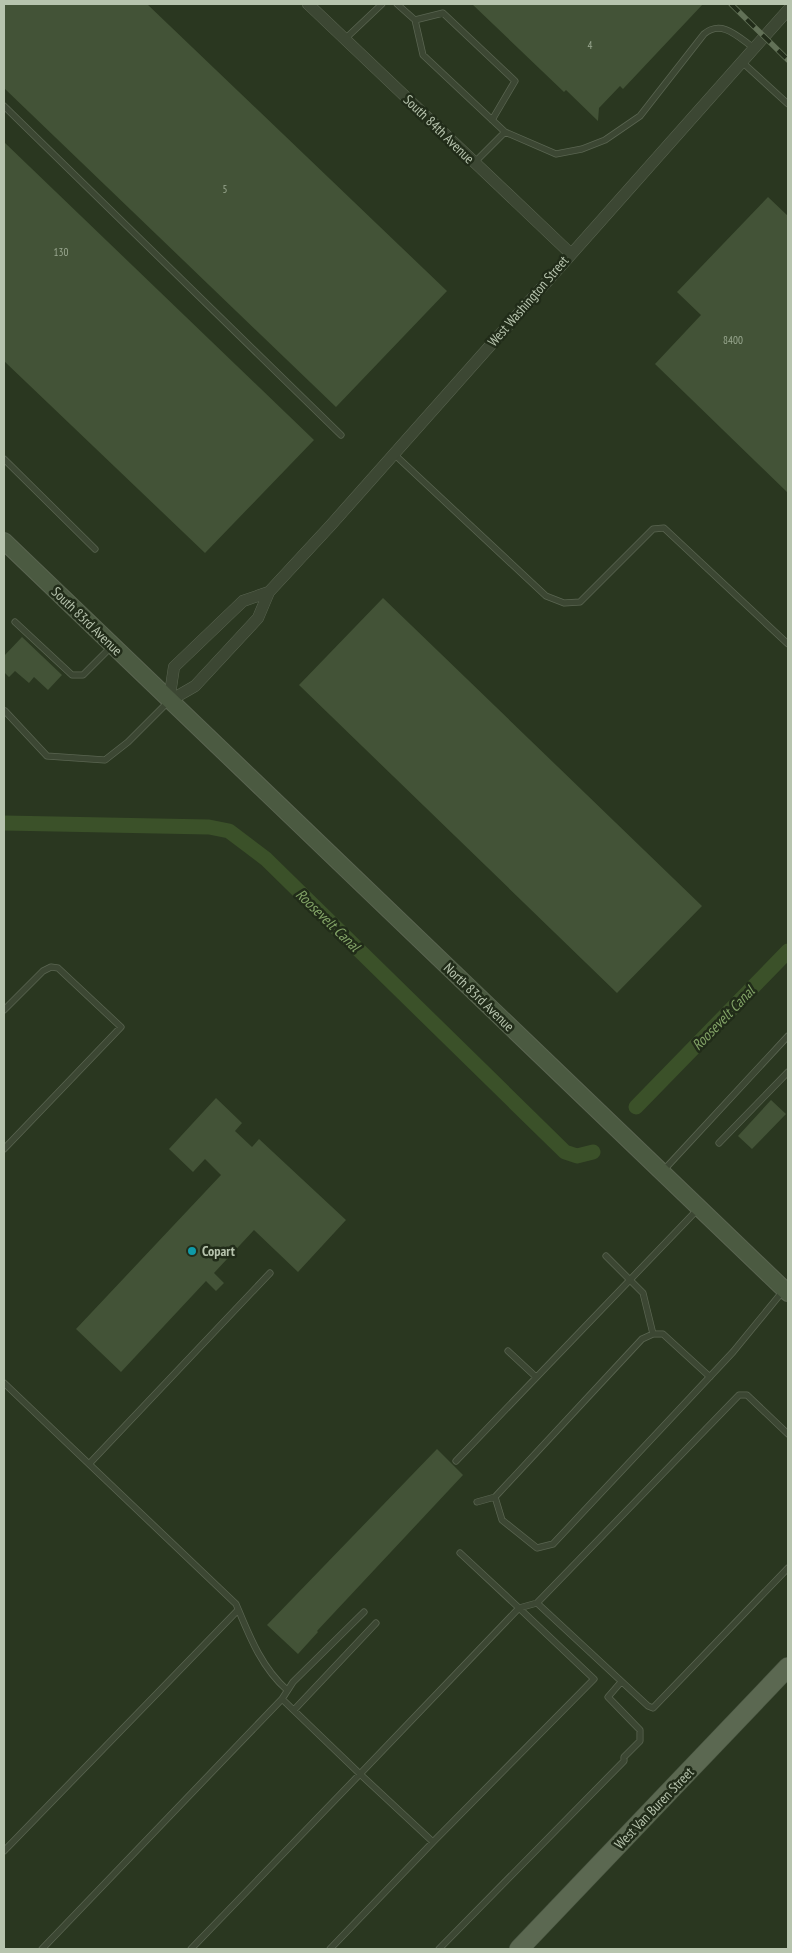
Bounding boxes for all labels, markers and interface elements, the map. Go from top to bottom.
house number: 4 [588,38,593,52]
street label: South 84th Avenue [400,91,478,167]
house number: 5 [223,182,228,196]
house number: 130 [54,245,68,259]
street label: West Washington Street [484,252,572,350]
house number: 8400 [723,333,743,347]
street label: South 83rd Avenue [48,583,126,659]
water label: Roosevelt Canal [292,885,365,956]
street label: North 83rd Avenue [440,959,518,1035]
water label: Roosevelt Canal [688,981,759,1054]
place label: Copart [202,1242,235,1260]
marker: Copart [186,1245,198,1257]
street label: West Van Buren Street [610,1763,698,1853]

